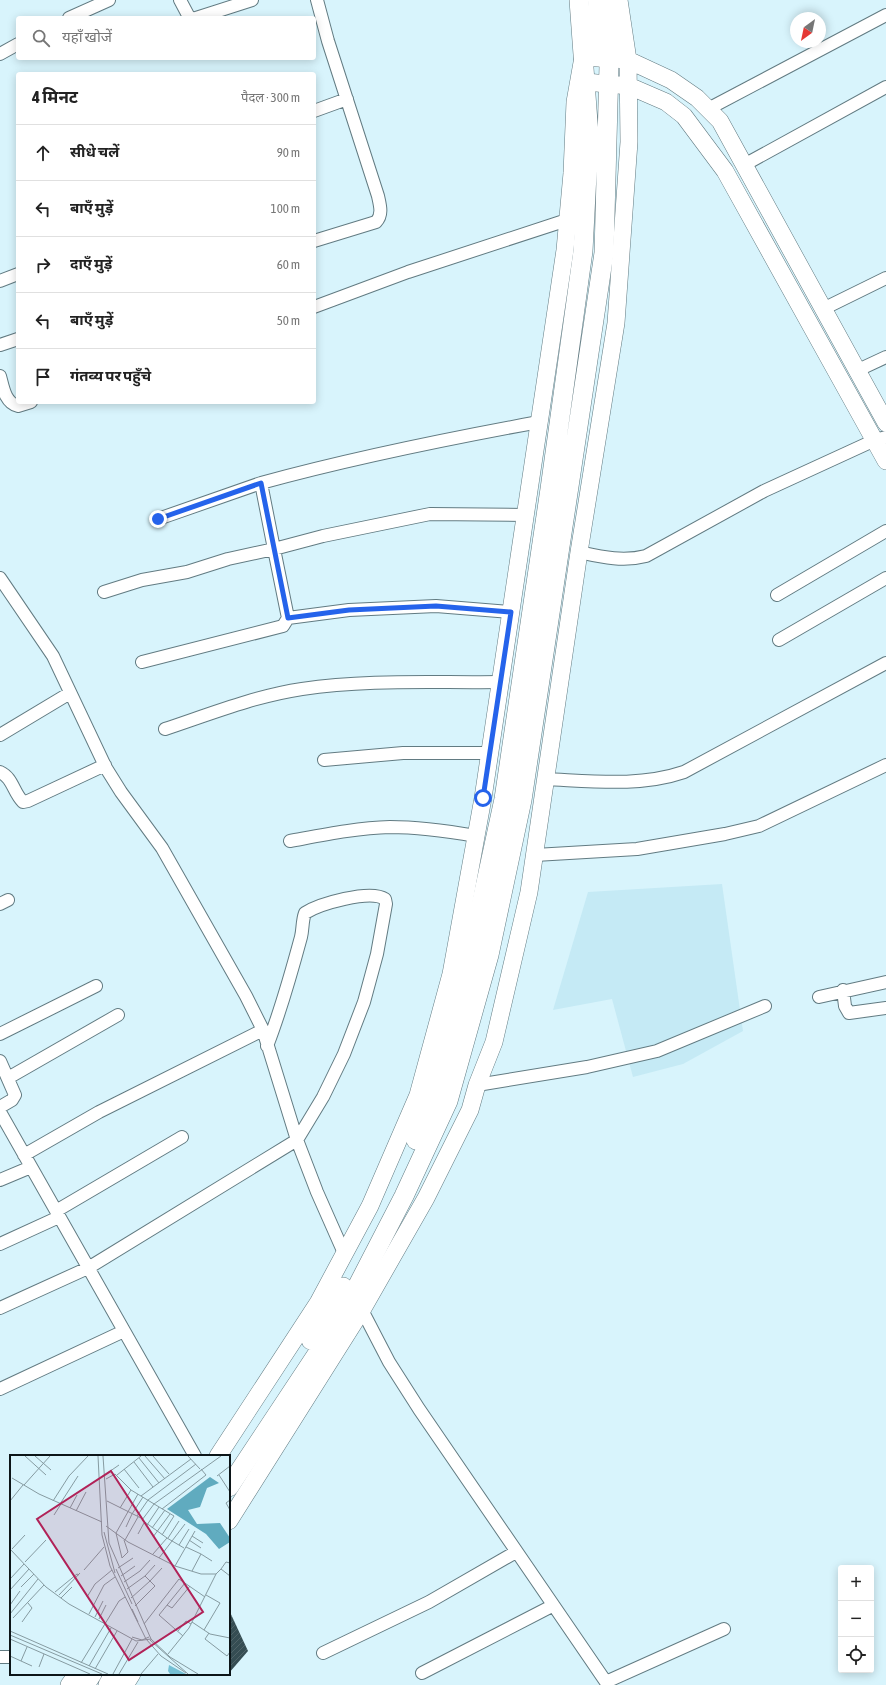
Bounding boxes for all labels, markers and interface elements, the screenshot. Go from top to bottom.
north arrow [790,12,826,48]
search box [16,16,316,60]
icon: search [30,27,52,49]
text: यहाँ खोजें [62,28,112,45]
text: 4 मिनट [32,87,78,107]
text: पैदल · 300 m [241,90,300,105]
icon: ahead [32,142,54,164]
text: सीधे चलें [70,143,119,160]
text: 90 m [277,145,300,160]
icon: left [32,198,54,220]
text: बाएँ मुड़ें [70,199,113,216]
text: 100 m [271,201,300,216]
icon: right [32,254,54,276]
text: दाएँ मुड़ें [70,255,112,272]
text: 60 m [277,257,300,272]
icon: left [32,310,54,332]
text: बाएँ मुड़ें [70,311,113,328]
text: 50 m [277,313,300,328]
icon: arrive [32,366,54,388]
text: गंतव्य पर पहुँचे [70,367,151,384]
route end [149,510,167,528]
route start [474,789,492,807]
inset map [10,1455,230,1675]
map controls [838,1565,874,1673]
button: + [838,1565,874,1601]
button: − [838,1601,874,1637]
button: locate [838,1637,874,1673]

